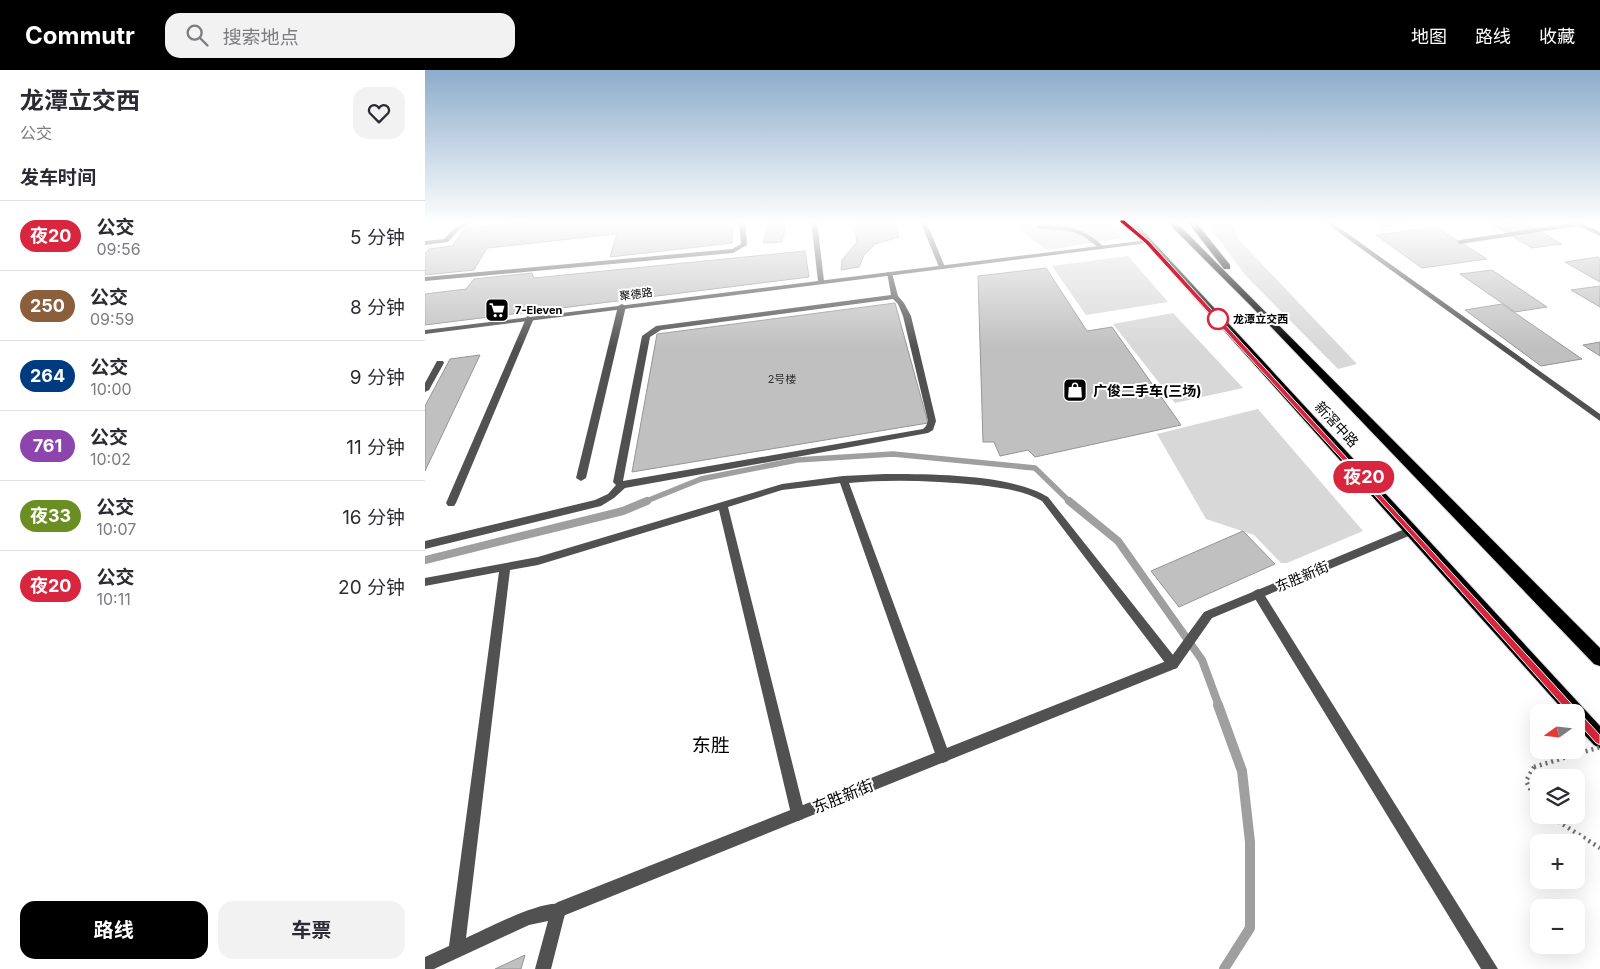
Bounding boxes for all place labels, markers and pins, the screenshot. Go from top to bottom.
supermarket icon: 7-Eleven [484,297,510,323]
place label: 7-Eleven [515,303,563,317]
marker: 龙潭立交西 [1207,308,1229,330]
place label: 龙潭立交西 [1233,312,1288,326]
shop icon: 广俊二手车(三场) [1062,377,1088,403]
place label: 广俊二手车(三场) [1093,382,1202,399]

